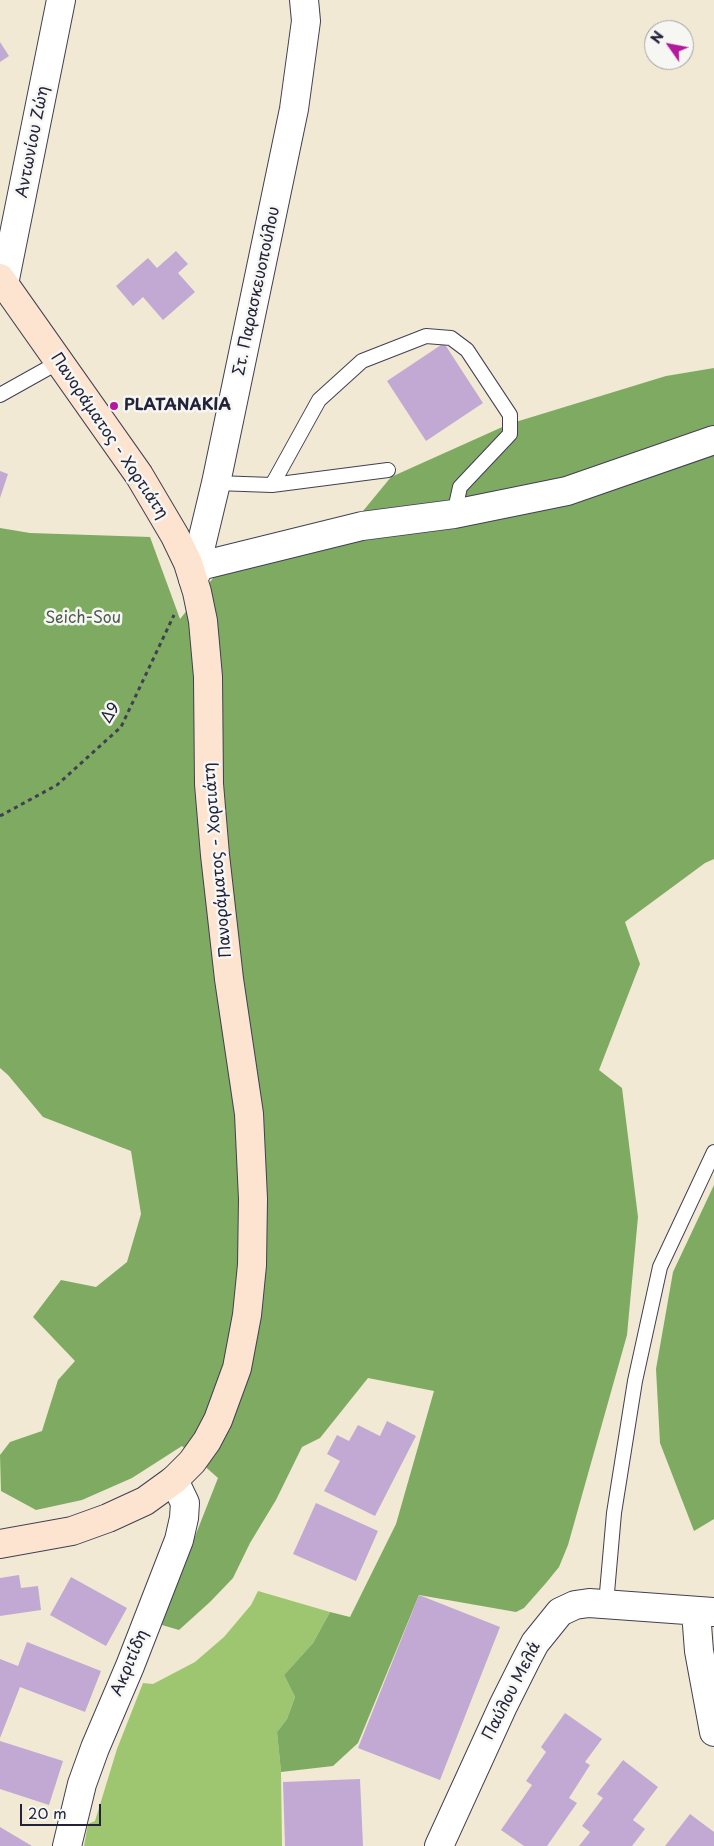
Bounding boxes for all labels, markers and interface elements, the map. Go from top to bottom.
north arrow [644,20,694,70]
text: N [645,27,669,47]
street label: Αντωνίου Ζώη [13,85,53,199]
street label: Στ. Παρασκευοπούλου [230,205,284,377]
street label: Πανοράματος - Χορτιάτη [46,349,172,523]
place label: PLATANAKIA [124,396,231,416]
marker: PLATANAKIA [108,400,120,412]
park label: Seich-Sou [45,609,121,629]
street label: Δ9 [97,699,125,727]
street label: Πανοράματος - Χορτιάτη [200,761,236,959]
street label: Ακριτίδη [107,1627,153,1699]
street label: Παύλου Μελά [479,1639,545,1743]
scale bar [22,1794,104,1826]
text: 20 m [28,1801,67,1824]

